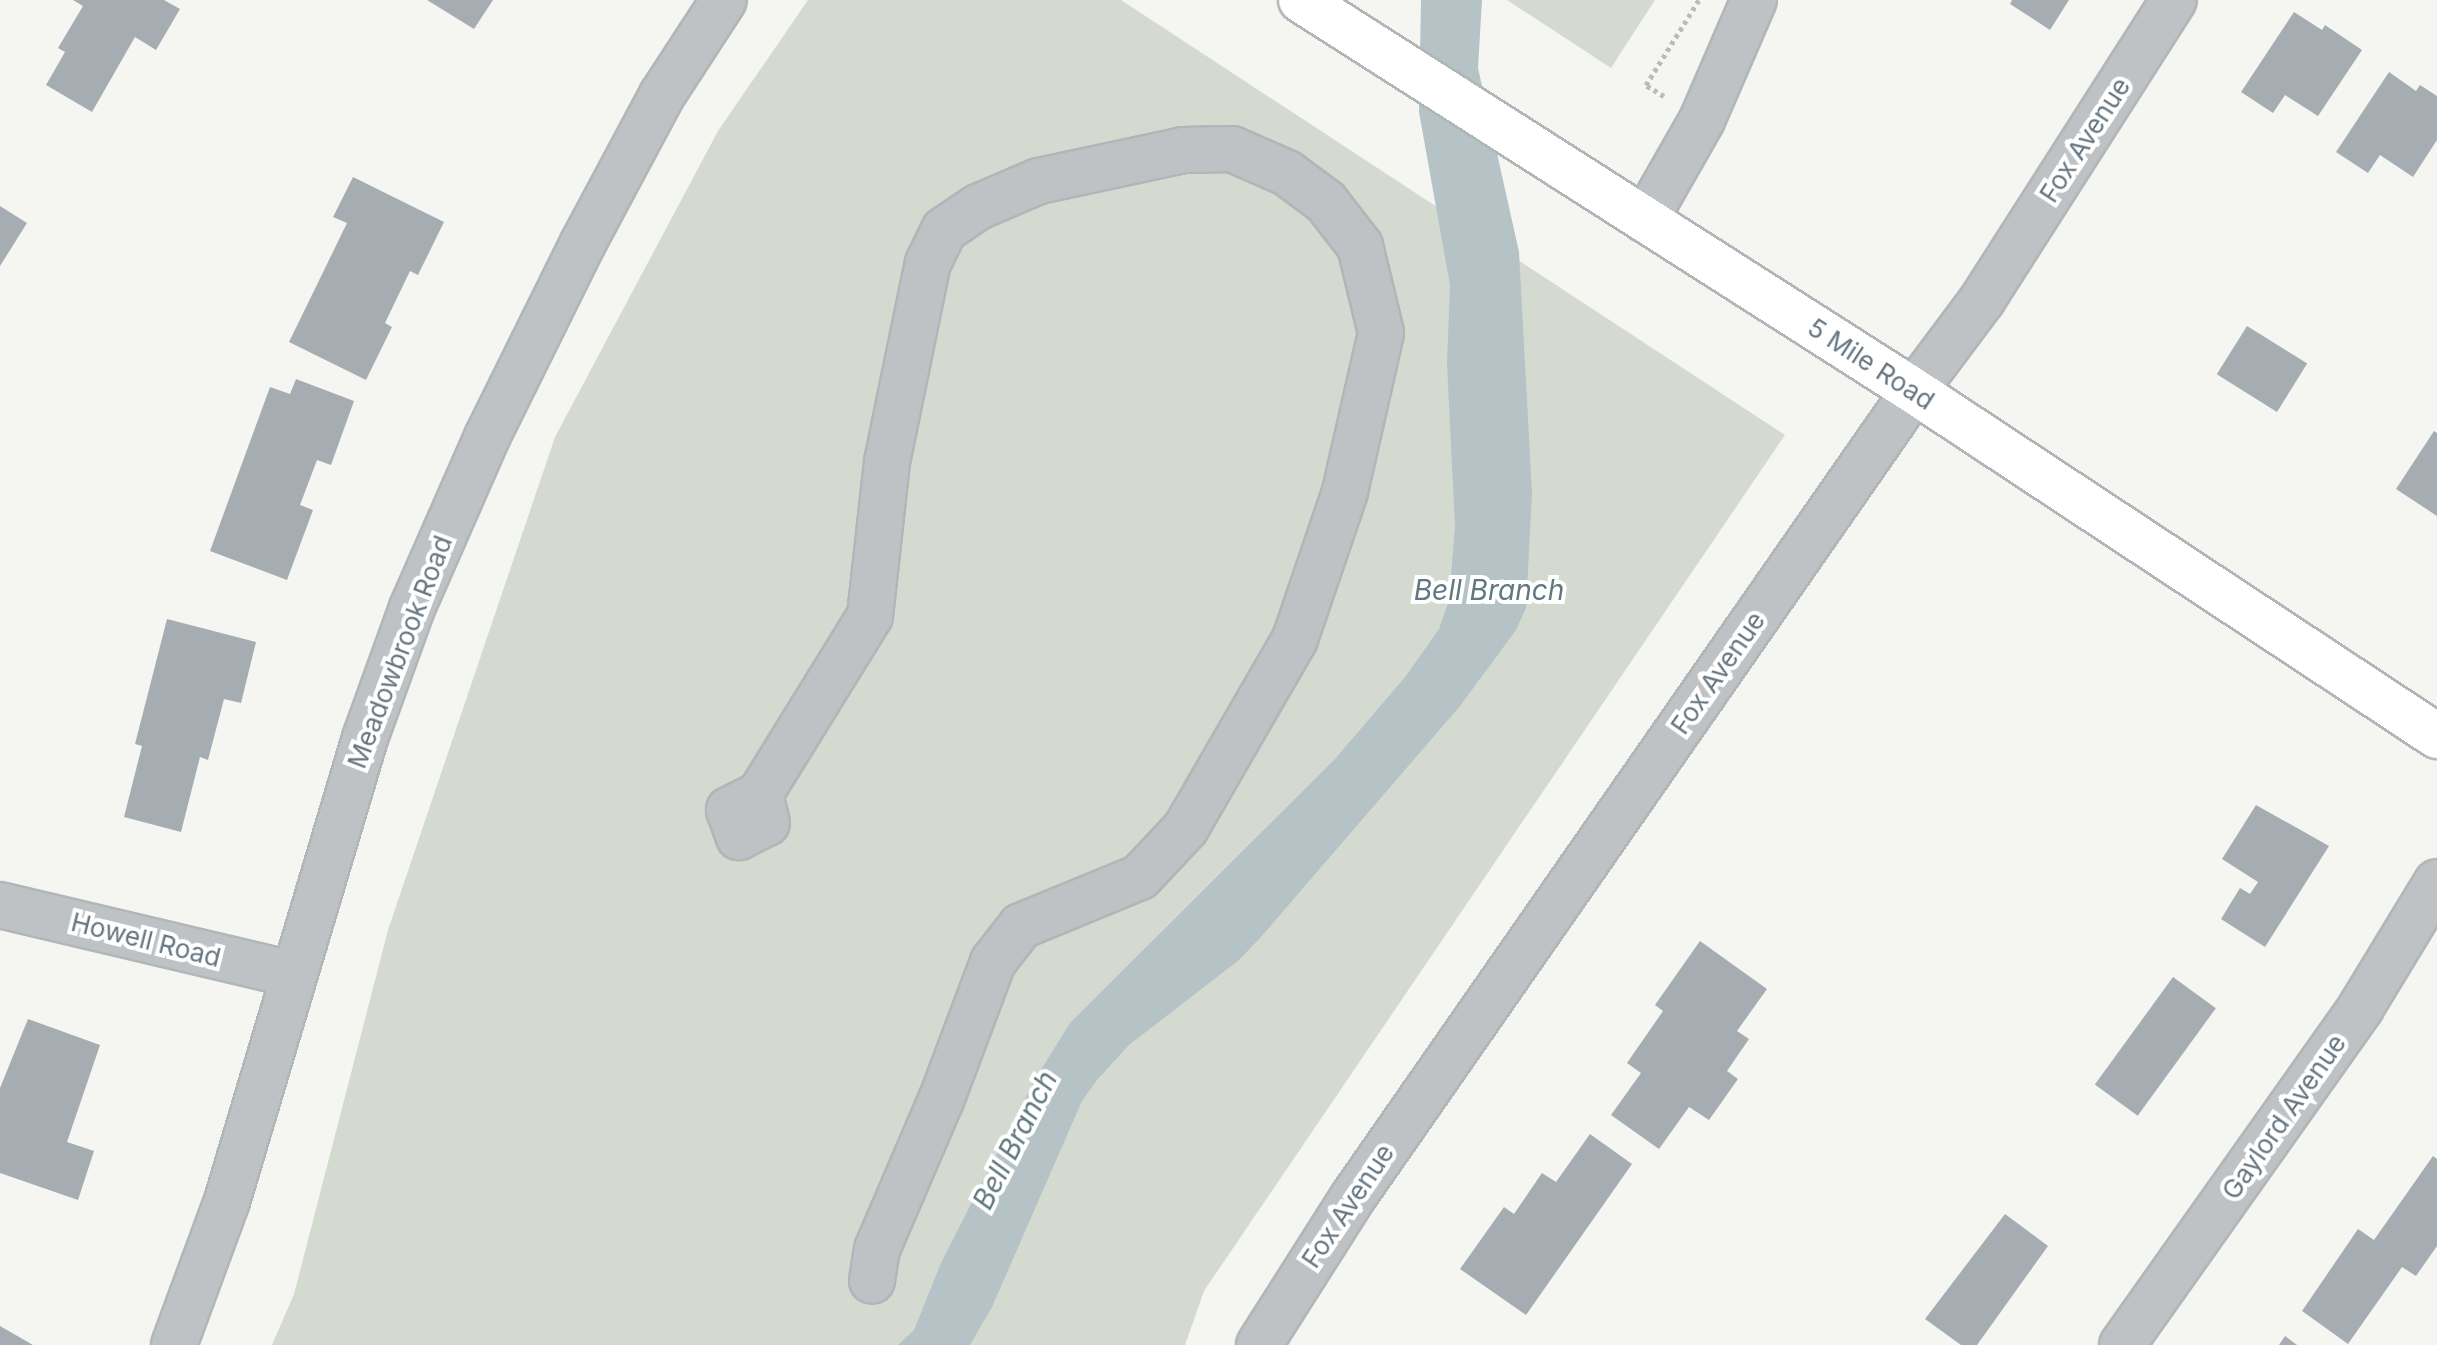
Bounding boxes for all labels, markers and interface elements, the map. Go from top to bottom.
street label: Fox Avenue [2033,72,2137,208]
street label: 5 Mile Road [1802,312,1940,416]
street label: Meadowbrook Road [341,531,459,773]
water label: Bell Branch [1414,573,1564,607]
street label: Fox Avenue [1664,606,1772,740]
street label: Howell Road [68,906,224,974]
street label: Gaylord Avenue [2216,1029,2352,1205]
water label: Bell Branch [966,1065,1064,1215]
street label: Fox Avenue [1295,1138,1401,1274]

